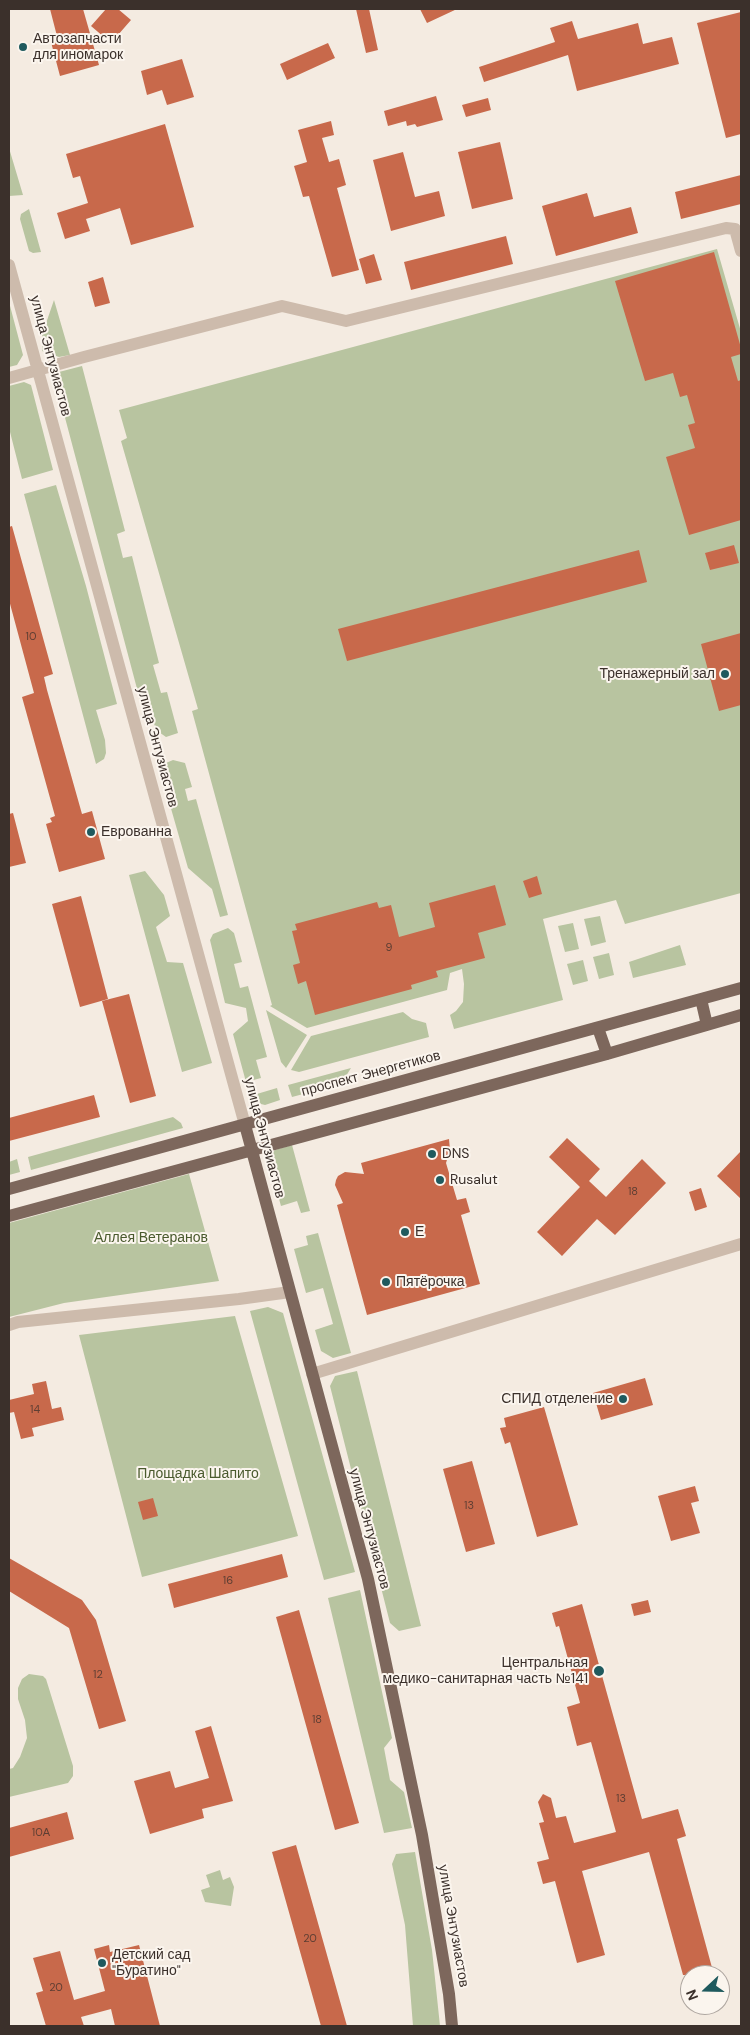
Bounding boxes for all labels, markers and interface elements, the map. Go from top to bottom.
place label: Автозапчасти для иномарок [33,31,123,64]
marker: Автозапчасти для иномарок [17,41,29,53]
street label: улица Энтузиастов [26,294,74,418]
house number: 10 [26,630,36,644]
place label: Тренажерный зал [599,666,715,682]
marker: Тренажерный зал [719,668,731,680]
street label: улица Энтузиастов [133,685,181,809]
place label: Еврованна [101,824,172,840]
marker: Еврованна [85,826,97,838]
house number: 9 [386,941,392,955]
street label: проспект Энергетиков [300,1047,442,1101]
street label: улица Энтузиастов [240,1076,288,1200]
place label: DNS [442,1146,469,1162]
marker: DNS [426,1148,438,1160]
place label: Rusalut [450,1172,498,1188]
marker: Rusalut [434,1174,446,1186]
house number: 18 [628,1185,638,1199]
place label: Е [415,1224,424,1240]
marker: Е [399,1226,411,1238]
park label: Аллея Ветеранов [94,1230,208,1246]
place label: Пятёрочка [396,1274,465,1290]
marker: Пятёрочка [380,1276,392,1288]
place label: СПИД отделение [501,1391,613,1407]
marker: СПИД отделение [617,1393,629,1405]
house number: 14 [30,1403,40,1417]
park label: Площадка Шапито [137,1466,259,1482]
street label: улица Энтузиастов [345,1467,393,1591]
house number: 13 [464,1499,474,1513]
house number: 16 [223,1574,233,1588]
place label: Центральная медико-санитарная часть №141 [383,1655,588,1688]
marker: Центральная медико-санитарная часть №141 [592,1664,606,1678]
house number: 12 [93,1668,103,1682]
house number: 18 [312,1713,322,1727]
house number: 13 [616,1792,626,1806]
house number: 10А [32,1826,50,1840]
street label: улица Энтузиастов [434,1863,472,1989]
house number: 20 [303,1932,317,1946]
place label: Детский сад "Буратино" [112,1947,191,1980]
marker: Детский сад "Буратино" [96,1957,108,1969]
north arrow [680,1965,730,2015]
house number: 20 [49,1981,63,1995]
text: N [682,1987,702,2003]

